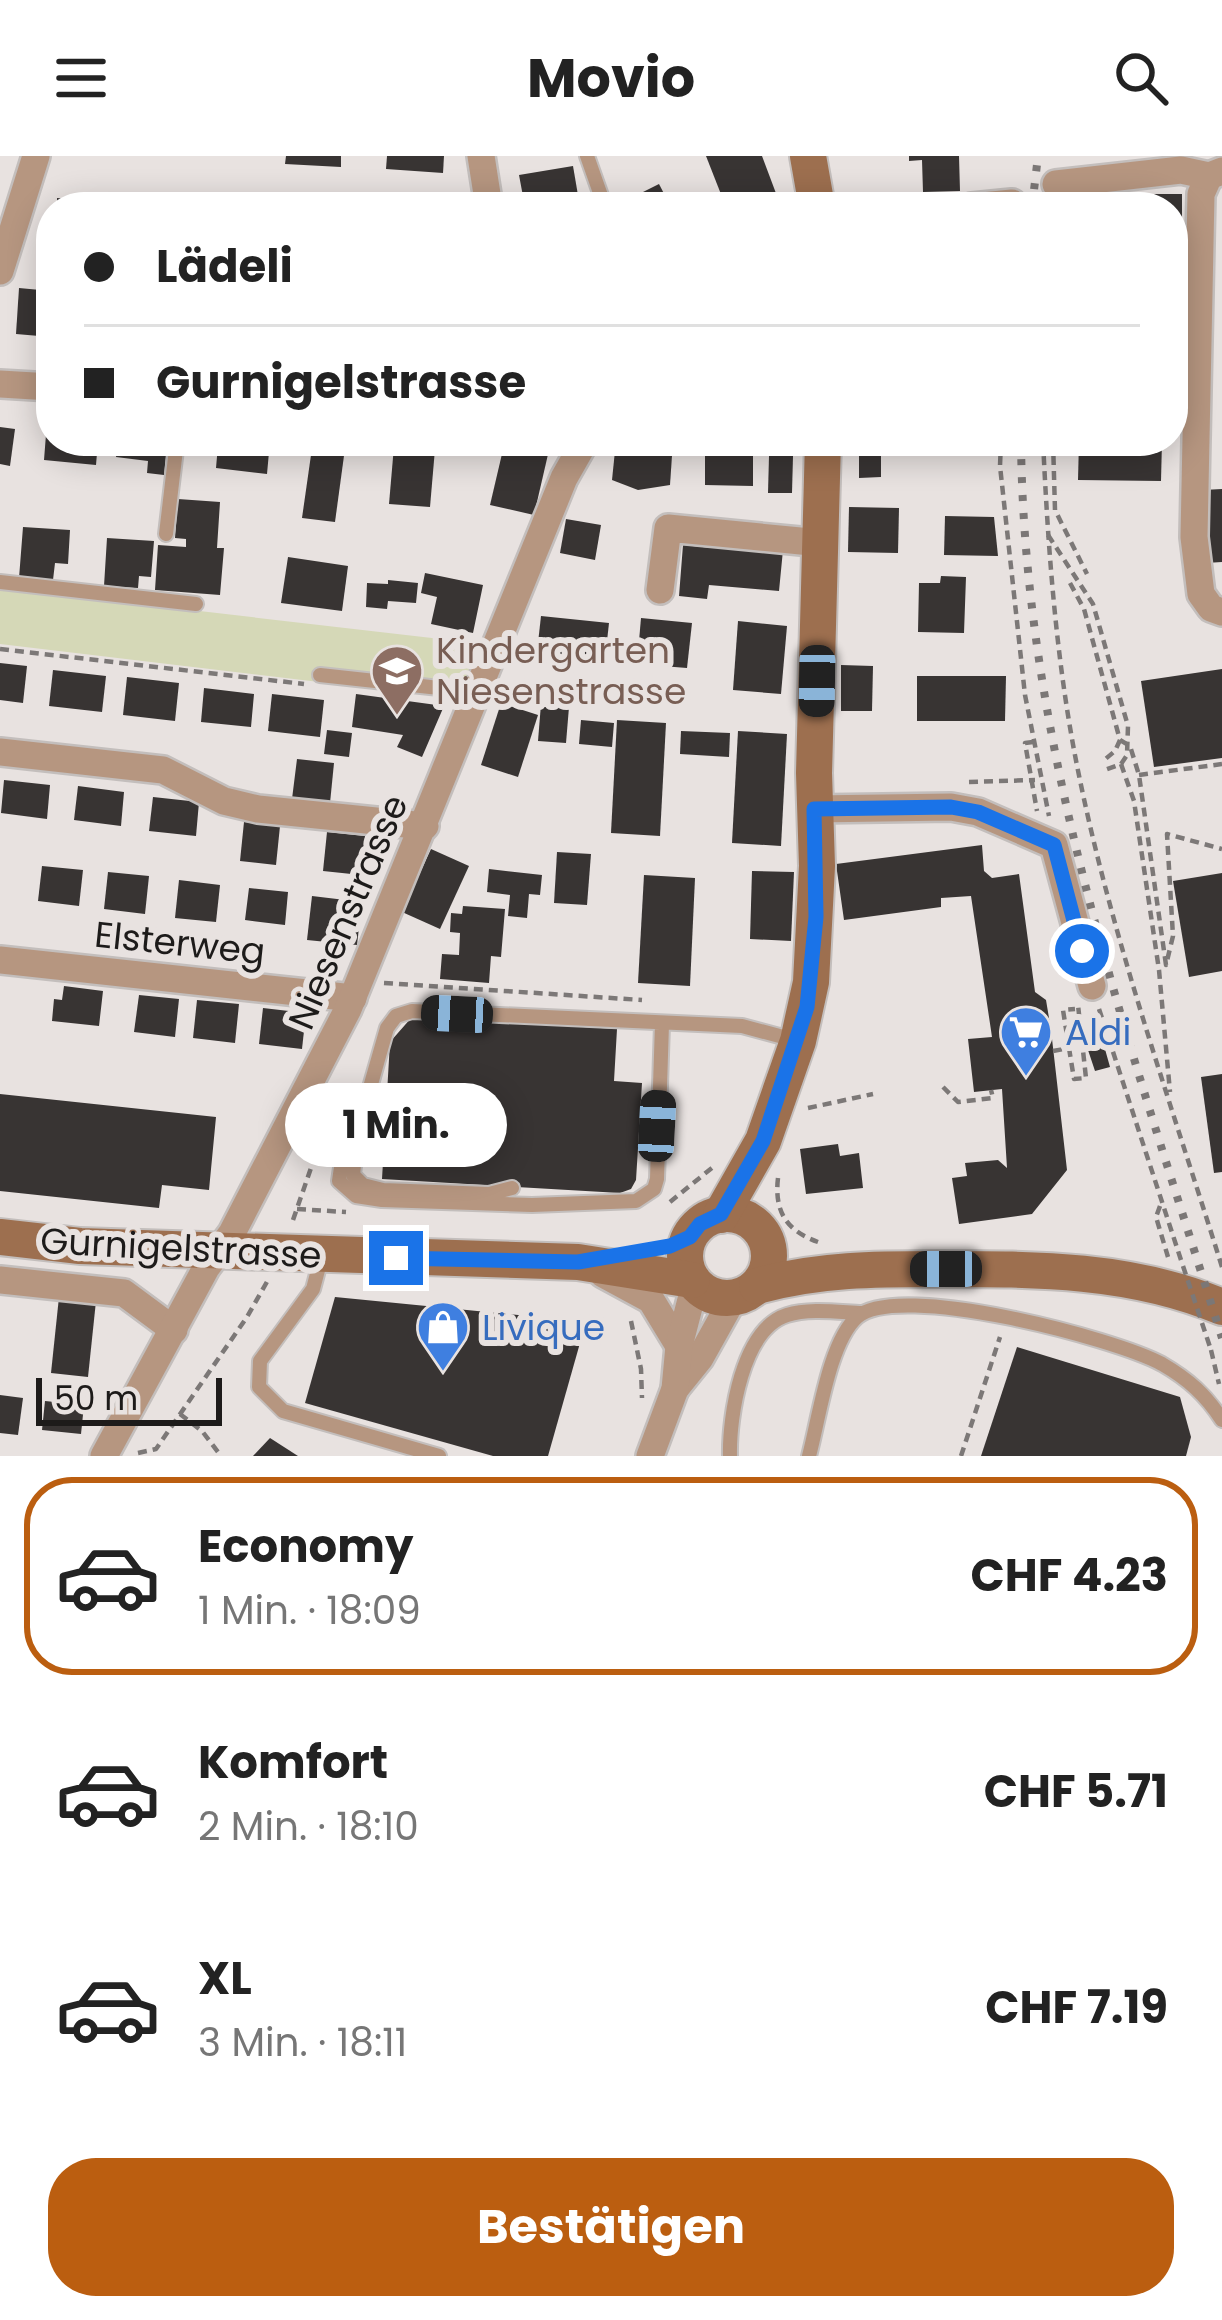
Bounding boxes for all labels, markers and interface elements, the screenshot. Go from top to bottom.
text: Movio [527,40,695,116]
icon: menu [48,45,114,111]
icon: search [1108,45,1174,111]
text: Lädeli [156,235,293,298]
text: Gurnigelstrasse [156,351,526,414]
place label: Kindergarten Niesenstrasse [436,625,686,717]
school or university icon: Kindergarten Niesenstrasse [369,643,425,717]
car [798,645,836,717]
street label: Niesenstrasse [276,787,420,1037]
street label: Elsterweg [92,909,268,977]
route start [1055,924,1109,978]
car [420,994,494,1034]
supermarket icon: Aldi [998,1004,1054,1078]
place label: Aldi [1065,1007,1131,1058]
callout: 1 Min. [285,1084,507,1168]
car [637,1089,677,1163]
text: 1 Min. [342,1097,450,1152]
street label: Gurnigelstrasse [39,1215,323,1281]
route end [369,1231,423,1285]
car [910,1251,982,1287]
shop icon: Livique [415,1299,471,1373]
place label: Livique [482,1302,605,1353]
scale bar [36,1372,222,1425]
text: 50 m [54,1375,138,1422]
text: Economy [198,1515,413,1578]
icon: car [54,1522,162,1630]
text: CHF 4.23 [971,1544,1168,1607]
text: 1 Min. · 18:09 [198,1583,421,1638]
text: Komfort [198,1731,388,1794]
icon: car [54,1738,162,1846]
text: CHF 5.71 [984,1760,1168,1823]
text: 2 Min. · 18:10 [198,1799,419,1854]
text: XL [198,1947,252,2010]
icon: car [54,1954,162,2062]
text: CHF 7.19 [985,1976,1168,2039]
text: 3 Min. · 18:11 [198,2015,407,2070]
button: Bestätigen [48,2158,1174,2296]

